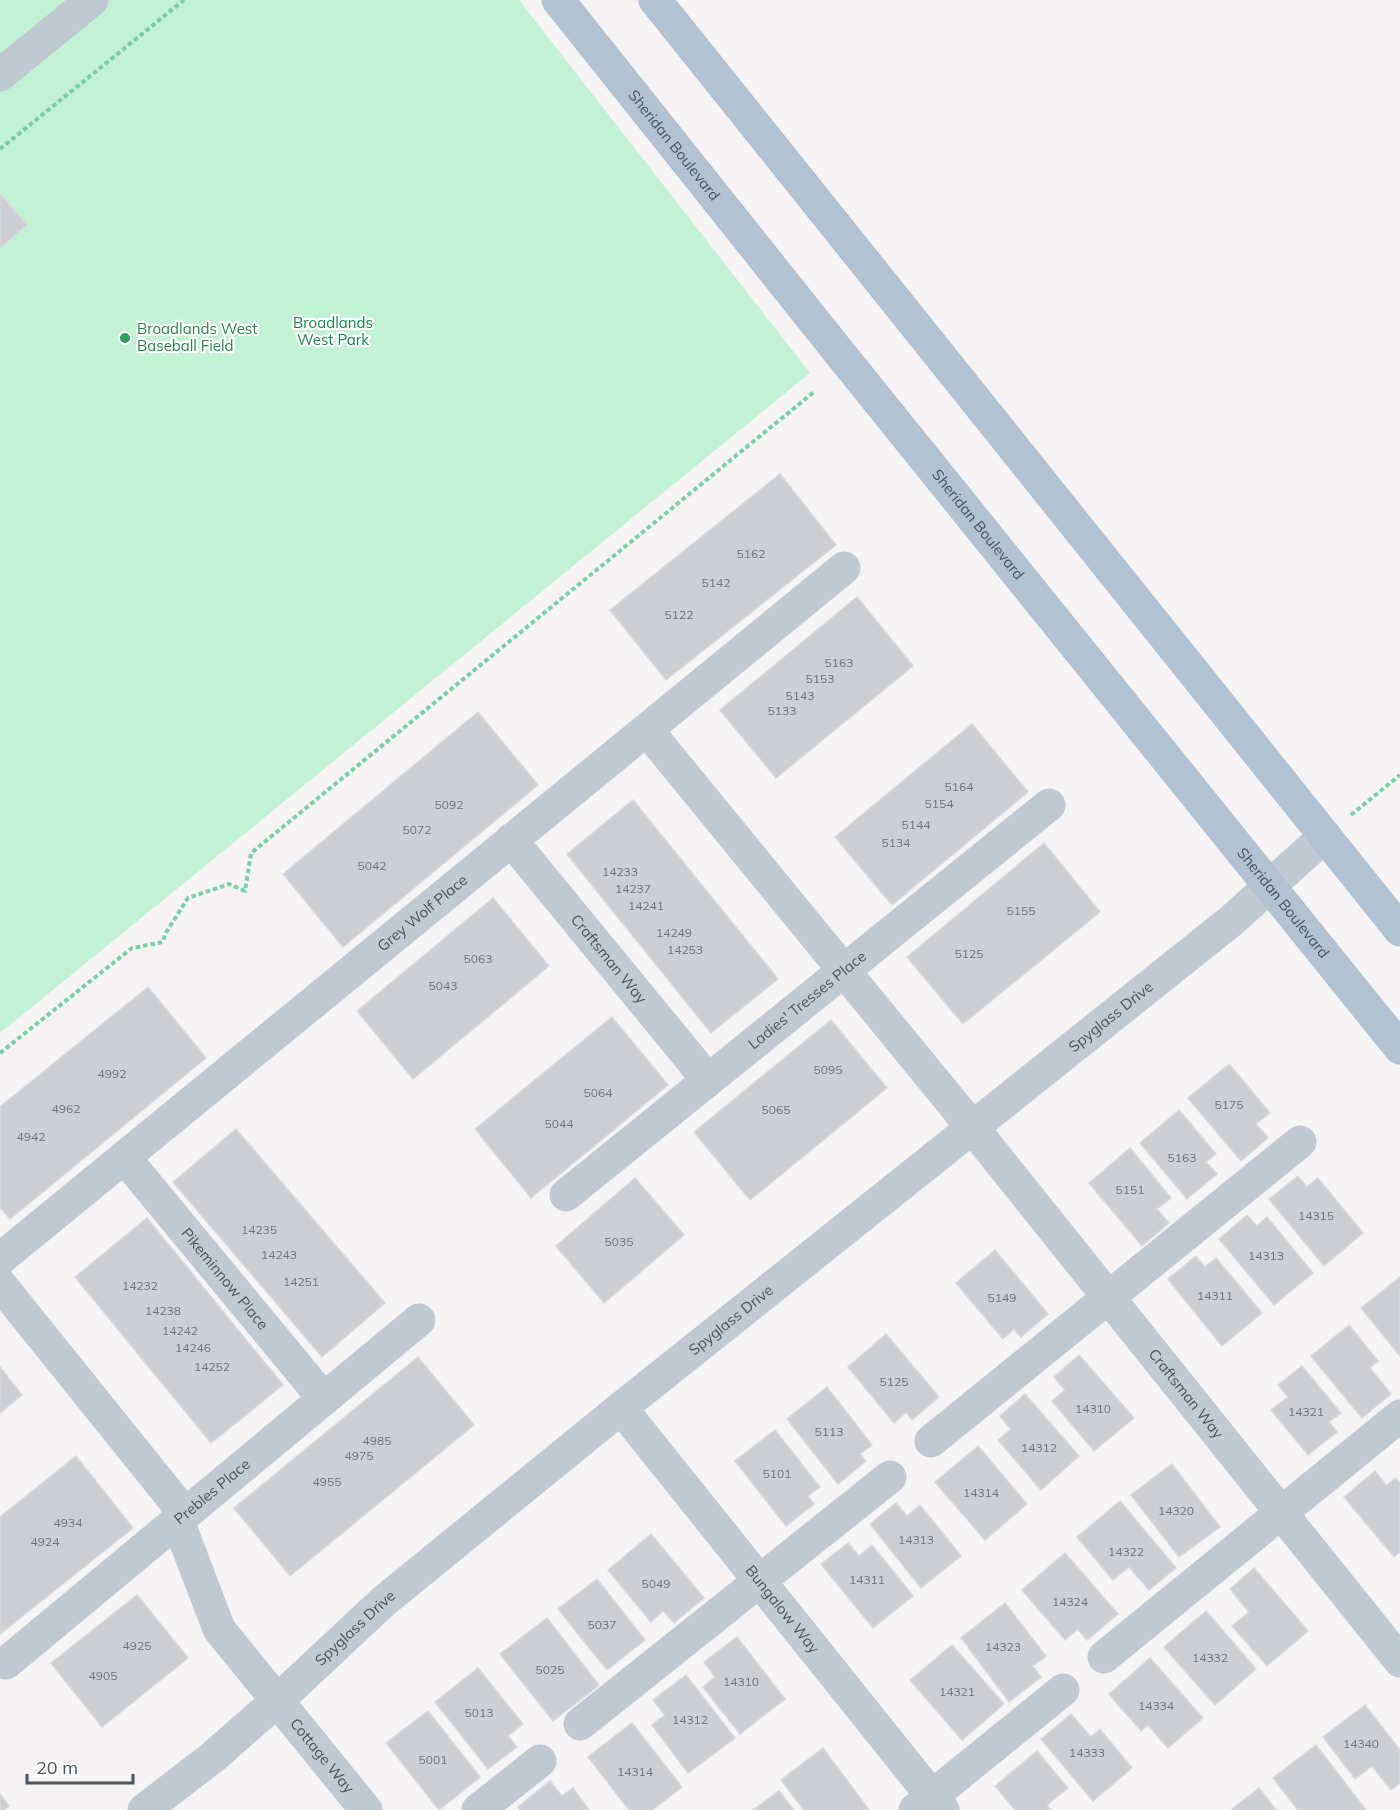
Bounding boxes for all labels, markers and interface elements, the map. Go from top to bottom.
street label: Sheridan Boulevard [624,86,724,204]
park label: Broadlands West Park [293,313,373,349]
place label: Broadlands West Baseball Field [137,319,257,355]
marker: Broadlands West Baseball Field [118,331,132,345]
street label: Sheridan Boulevard [928,465,1029,583]
house number: 5162 [737,546,765,561]
house number: 5142 [702,575,730,590]
house number: 5122 [665,607,693,622]
house number: 5163 [825,655,853,670]
house number: 5153 [806,671,834,686]
house number: 5143 [786,688,814,703]
house number: 5133 [768,703,796,718]
house number: 5164 [945,779,973,794]
house number: 5154 [925,796,953,811]
house number: 5092 [435,797,463,812]
house number: 5144 [902,817,930,832]
house number: 5072 [403,822,431,837]
house number: 5134 [882,835,910,850]
street label: Sheridan Boulevard [1233,844,1334,962]
house number: 5042 [358,858,386,873]
house number: 14233 [602,864,638,879]
street label: Grey Wolf Place [373,870,471,955]
house number: 14237 [615,881,651,896]
house number: 14241 [628,898,664,913]
house number: 5155 [1007,903,1035,918]
street label: Craftsman Way [567,910,651,1007]
house number: 14249 [656,925,692,940]
house number: 14253 [667,942,703,957]
street label: Ladies' Tresses Place [744,946,870,1053]
house number: 5125 [955,946,983,961]
house number: 5063 [464,951,492,966]
street label: Spyglass Drive [1064,977,1157,1056]
house number: 5043 [429,978,457,993]
house number: 5095 [814,1062,842,1077]
house number: 4992 [98,1066,126,1081]
house number: 5064 [584,1085,612,1100]
house number: 5175 [1215,1097,1243,1112]
house number: 4962 [52,1101,80,1116]
house number: 5065 [762,1102,790,1117]
house number: 5044 [545,1116,573,1131]
house number: 4942 [17,1129,45,1144]
house number: 5163 [1168,1150,1196,1165]
house number: 5151 [1116,1182,1144,1197]
house number: 14315 [1298,1208,1334,1223]
house number: 14235 [241,1222,277,1237]
street label: Pikeminnow Place [177,1224,273,1333]
house number: 5035 [605,1234,633,1249]
house number: 14243 [261,1247,297,1262]
house number: 14313 [1248,1248,1284,1263]
house number: 14251 [283,1274,319,1289]
house number: 14232 [122,1278,158,1293]
street label: Spyglass Drive [685,1280,777,1359]
house number: 14311 [1197,1288,1233,1303]
house number: 5149 [988,1290,1016,1305]
house number: 14238 [145,1303,181,1318]
house number: 14242 [162,1323,198,1338]
house number: 14246 [175,1340,211,1355]
street label: Craftsman Way [1145,1345,1228,1442]
house number: 14252 [194,1359,230,1374]
house number: 5125 [880,1374,908,1389]
house number: 14310 [1075,1401,1111,1416]
house number: 14321 [1288,1404,1324,1419]
house number: 5113 [815,1424,843,1439]
house number: 4985 [363,1433,391,1448]
house number: 14312 [1021,1440,1057,1455]
house number: 4975 [345,1448,373,1463]
street label: Prebles Place [170,1454,254,1528]
house number: 5101 [763,1466,791,1481]
house number: 4955 [313,1474,341,1489]
house number: 14314 [963,1485,999,1500]
house number: 14320 [1158,1503,1194,1518]
house number: 4934 [54,1515,82,1530]
house number: 14313 [898,1532,934,1547]
house number: 4924 [31,1534,59,1549]
house number: 14322 [1108,1544,1144,1559]
street label: Bungalow Way [742,1561,824,1657]
house number: 14311 [849,1572,885,1587]
house number: 5049 [642,1576,670,1591]
street label: Spyglass Drive [311,1586,399,1670]
house number: 14324 [1052,1594,1088,1609]
house number: 5037 [588,1617,616,1632]
house number: 4925 [123,1638,151,1653]
house number: 14323 [985,1639,1021,1654]
house number: 14332 [1192,1650,1228,1665]
house number: 5025 [536,1662,564,1677]
house number: 4905 [89,1668,117,1683]
house number: 14310 [723,1674,759,1689]
house number: 14321 [939,1684,975,1699]
house number: 14334 [1138,1698,1174,1713]
house number: 5013 [465,1705,493,1720]
house number: 14312 [672,1712,708,1727]
street label: Cottage Way [286,1714,359,1797]
house number: 14340 [1343,1736,1379,1751]
house number: 14333 [1069,1745,1105,1760]
scale bar [27,1747,134,1785]
house number: 5001 [419,1752,447,1767]
text: 20 m [36,1756,78,1779]
house number: 14314 [617,1764,653,1779]

